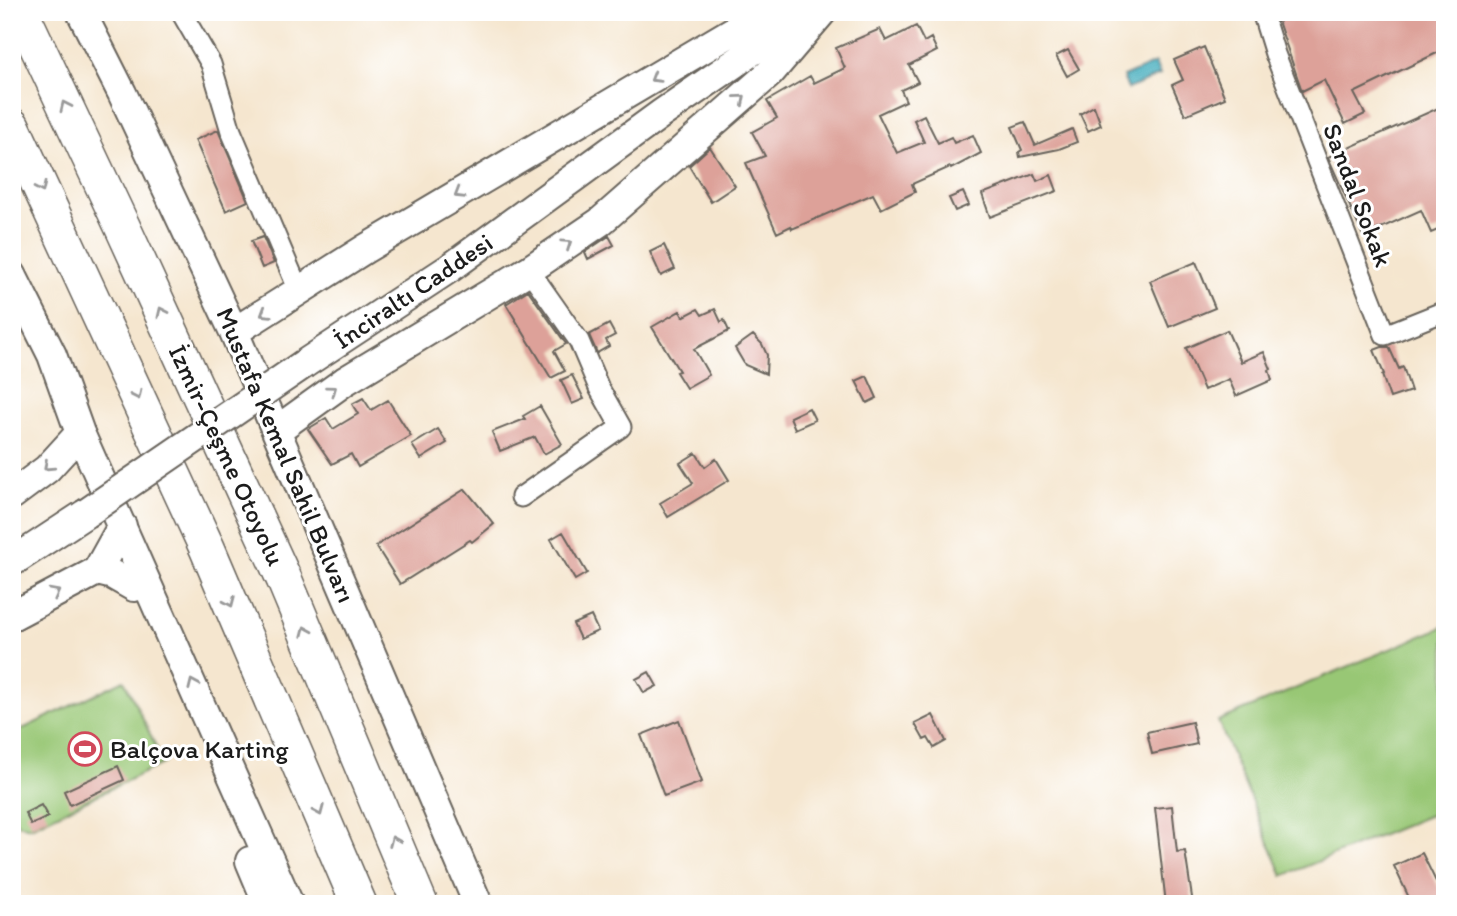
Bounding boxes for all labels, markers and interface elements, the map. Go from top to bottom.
one-way arrow [649,69,662,82]
one-way arrow [733,94,746,107]
one-way arrow [59,101,73,113]
street label: Sandal Sokak [1316,119,1400,271]
one-way arrow [33,181,47,193]
one-way arrow [454,185,467,198]
street label: İnciraltı Caddesi [327,226,499,356]
one-way arrow [559,240,572,253]
street label: Mustafa Kemal Sahil Bulvarı [209,303,363,607]
one-way arrow [260,304,273,317]
one-way arrow [156,307,170,319]
street label: İzmir-Çeşme Otoyolu [162,339,292,571]
one-way arrow [324,386,337,398]
one-way arrow [128,388,142,400]
one-way arrow [43,458,56,471]
one-way arrow [48,588,60,601]
one-way arrow [221,595,235,607]
one-way arrow [300,626,314,638]
one-way arrow [187,679,201,691]
sports icon: Balçova Karting [66,730,104,768]
place label: Balçova Karting [110,733,289,765]
one-way arrow [311,804,325,817]
one-way arrow [388,836,402,848]

